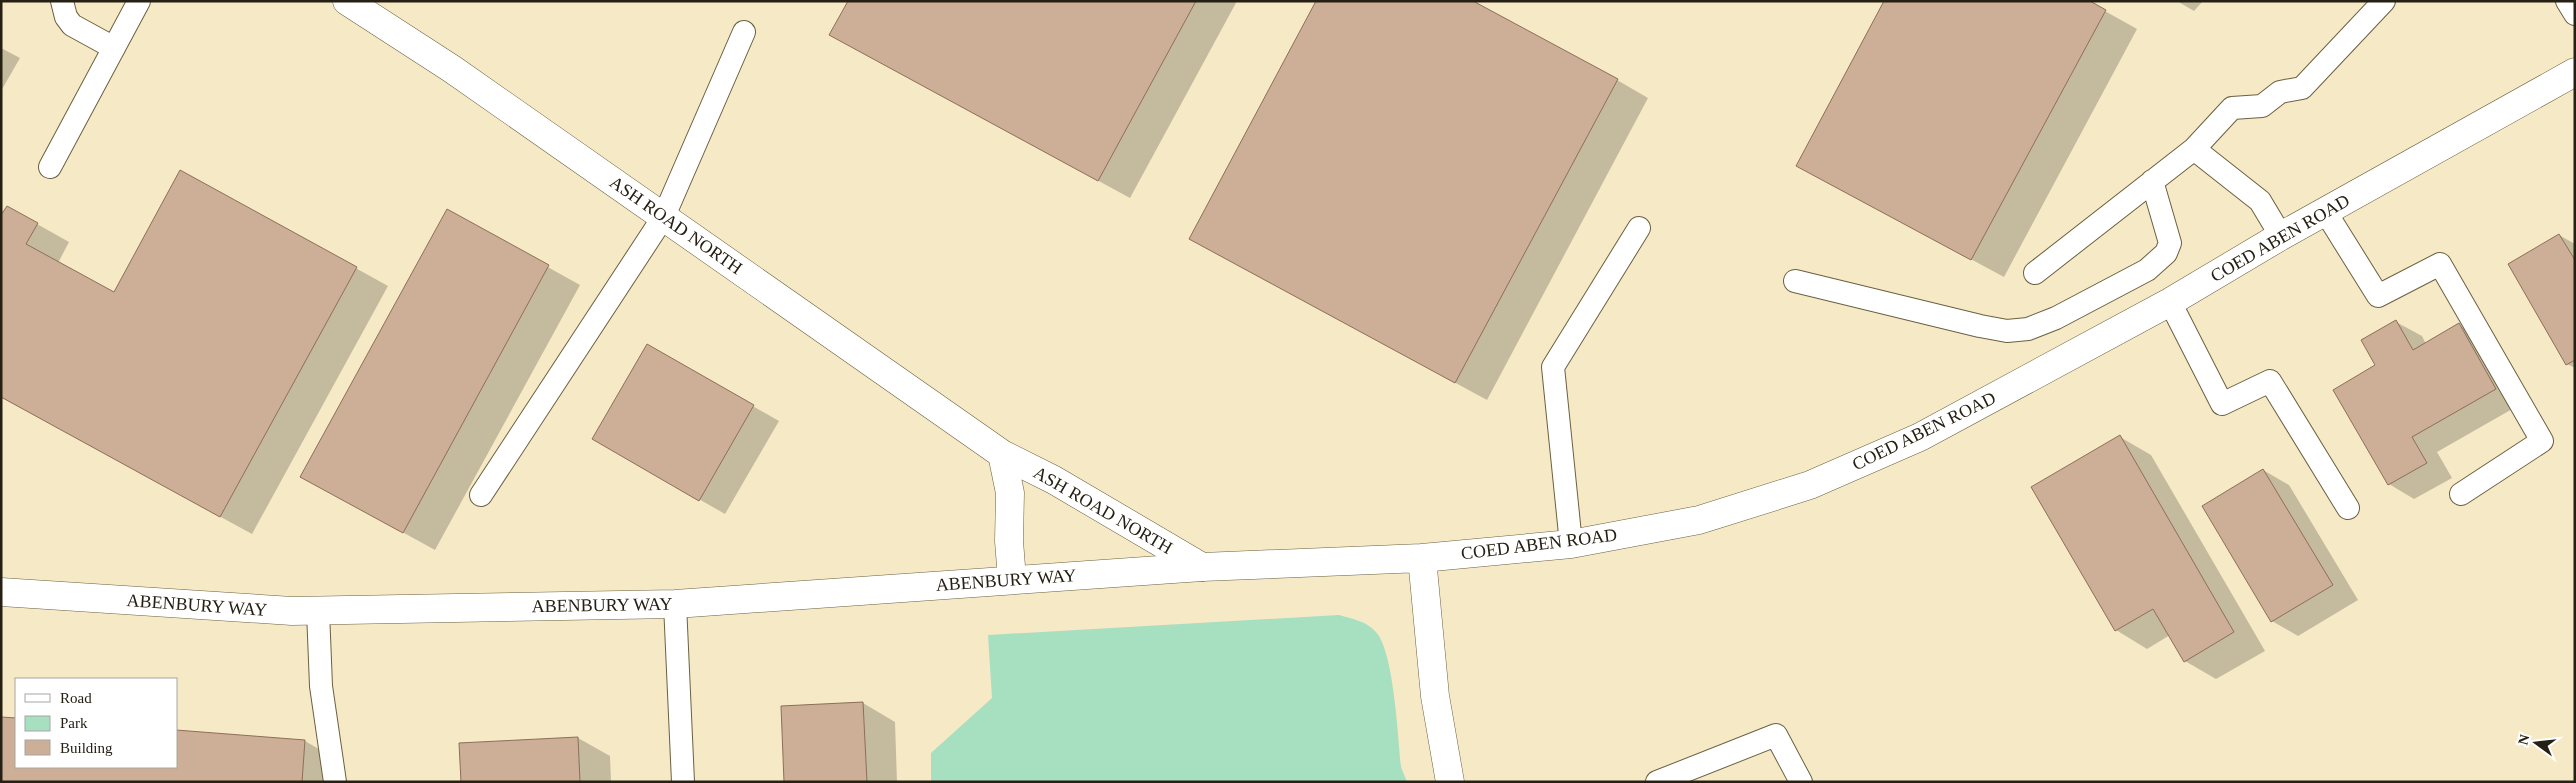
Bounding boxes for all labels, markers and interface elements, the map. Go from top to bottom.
street label: ASH ROAD NORTH [606,172,746,278]
street label: COED ABEN ROAD [2207,190,2353,286]
street label: COED ABEN ROAD [1849,388,1999,474]
street label: ASH ROAD NORTH [1030,462,1176,558]
street label: COED ABEN ROAD [1460,525,1618,563]
street label: ABENBURY WAY [935,565,1077,595]
street label: ABENBURY WAY [126,590,268,620]
street label: ABENBURY WAY [531,594,673,616]
legend [15,678,178,768]
text: Road [60,690,92,706]
text: Park [60,715,88,731]
north arrow [2511,718,2561,768]
text: N [2515,733,2532,747]
text: Building [60,740,113,756]

